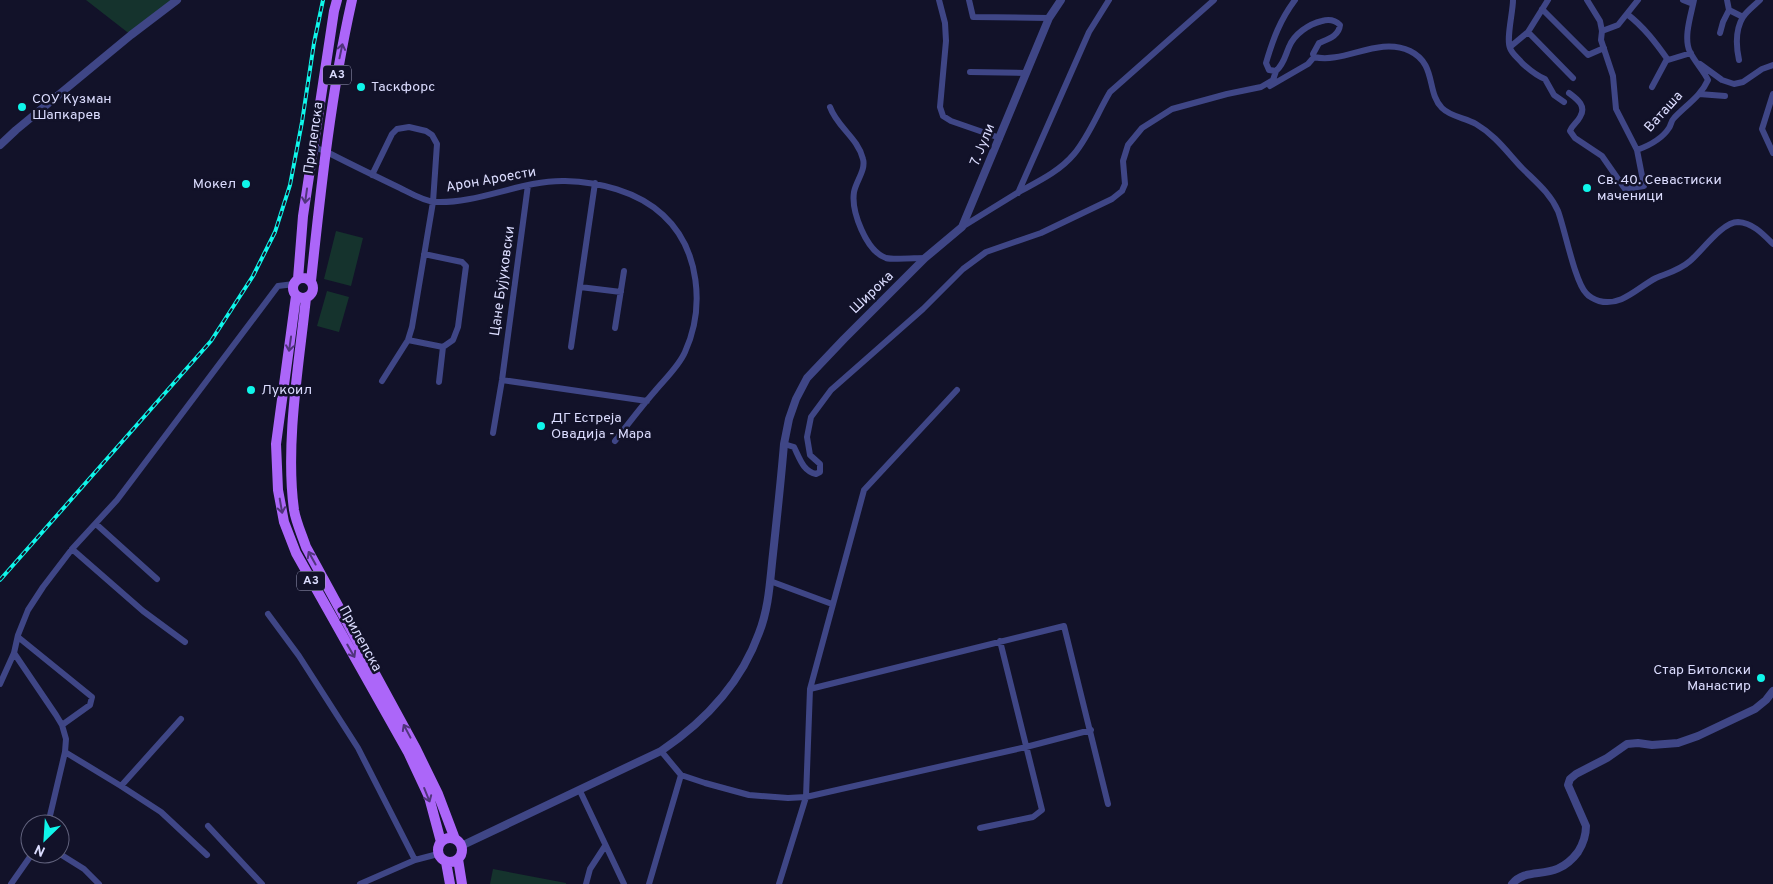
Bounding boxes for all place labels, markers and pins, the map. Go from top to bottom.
place label: Таскфорс [371,79,435,96]
marker: Таскфорс [355,81,367,93]
place label: СОУ Кузман Шапкарев [32,91,112,124]
marker: СОУ Кузман Шапкарев [16,101,28,113]
place label: Св. 40. Севастиски маченици [1597,172,1722,205]
place label: Мокел [193,176,236,193]
marker: Мокел [240,178,252,190]
marker: Св. 40. Севастиски маченици [1581,182,1593,194]
place label: Лукоил [261,382,312,399]
marker: Лукоил [245,384,257,396]
place label: ДГ Естреја Овадија - Мара [551,410,651,443]
marker: ДГ Естреја Овадија - Мара [535,420,547,432]
place label: Стар Битолски Манастир [1653,662,1751,695]
marker: Стар Битолски Манастир [1755,672,1767,684]

